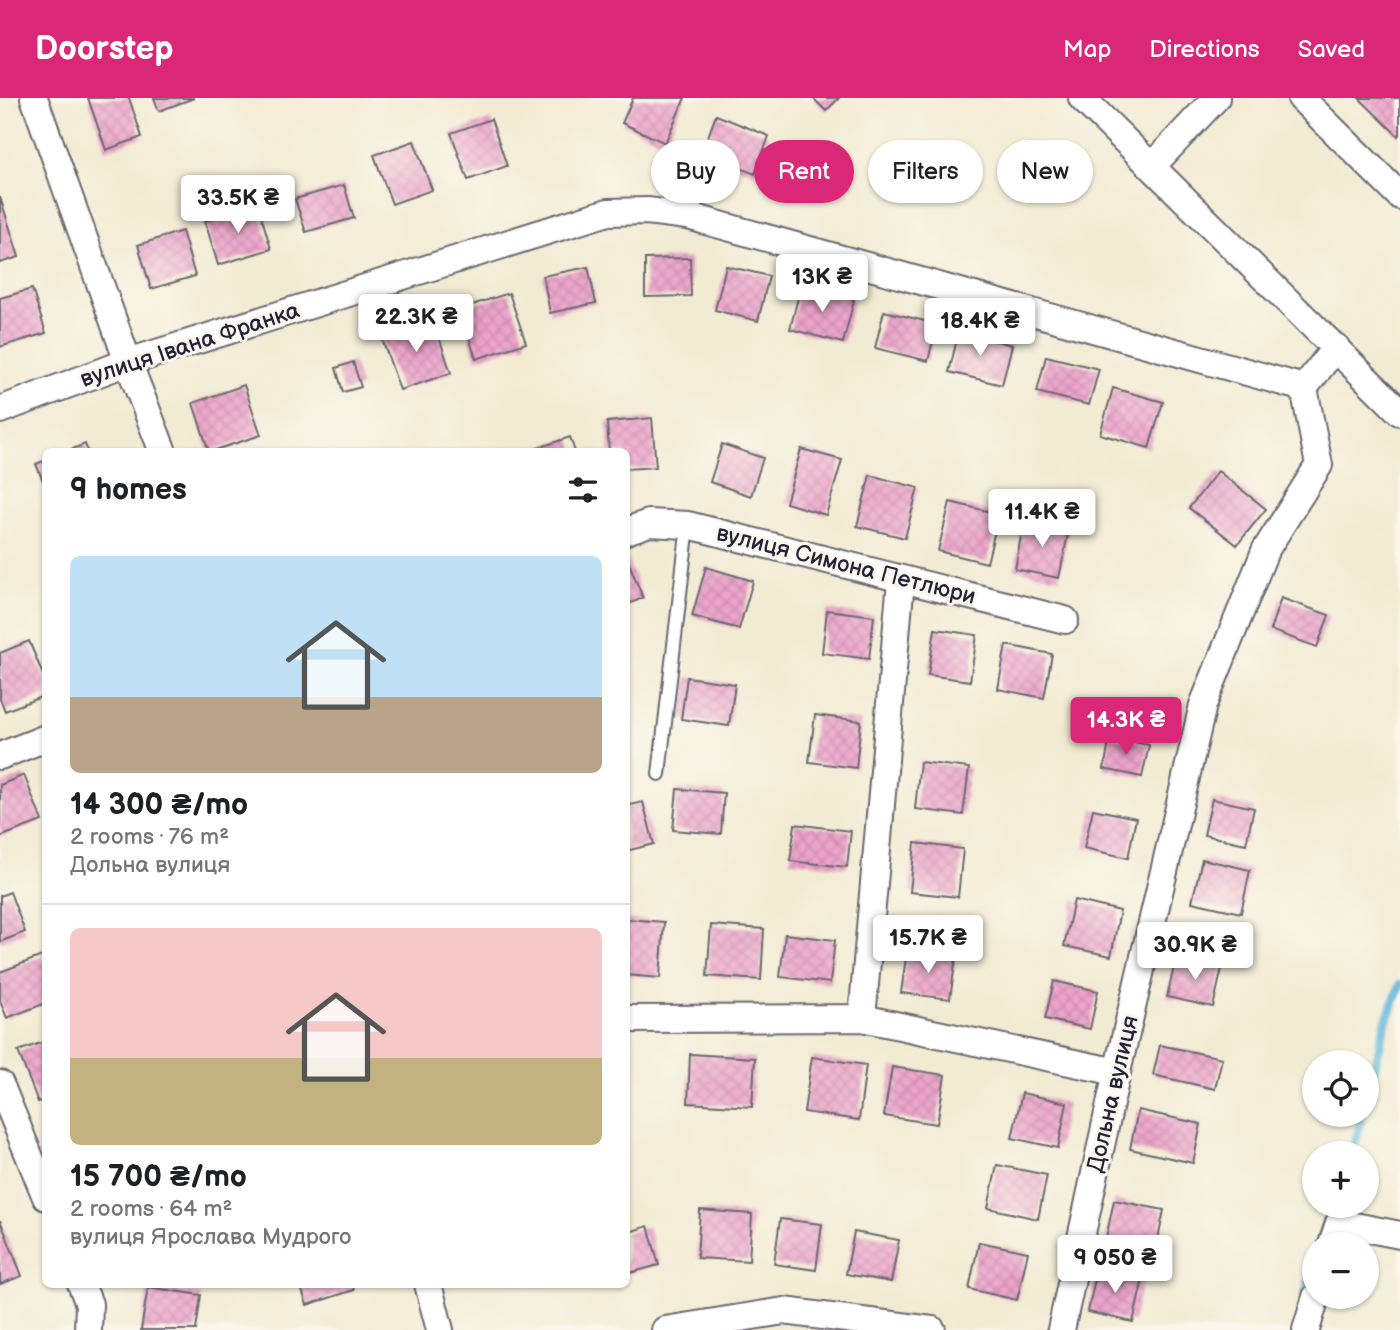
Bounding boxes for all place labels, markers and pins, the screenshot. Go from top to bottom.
pin: 33.5K ₴ [173,176,303,235]
pin: 13K ₴ [773,254,871,314]
pin: 22.3K ₴ [351,294,481,354]
pin: 18.4K ₴ [915,299,1045,358]
pin: 11.4K ₴ [977,490,1107,549]
pin: 14.3K ₴ [1061,698,1191,757]
pin: 15.7K ₴ [863,916,993,975]
pin: 30.9K ₴ [1130,922,1260,982]
pin: 9 050 ₴ [1050,1236,1180,1295]

